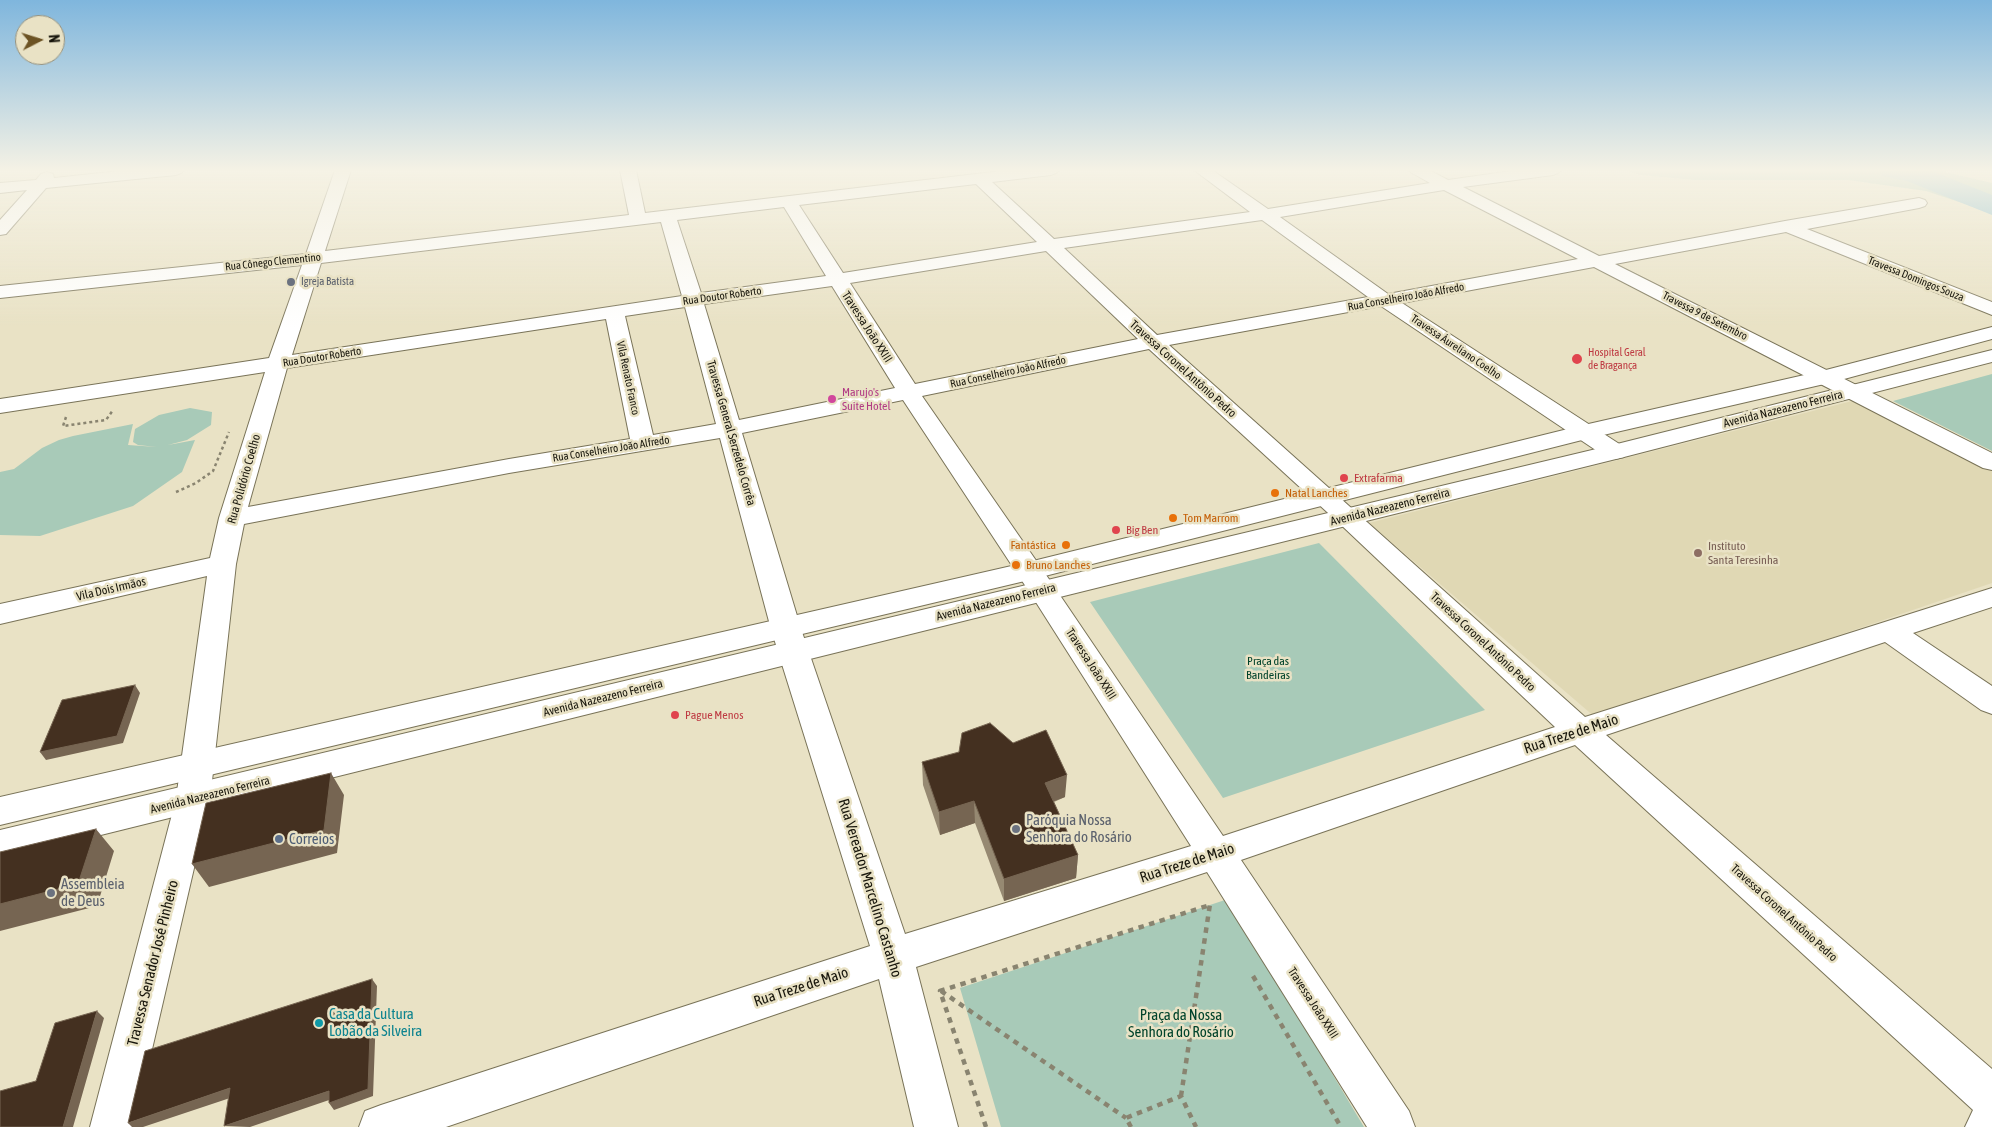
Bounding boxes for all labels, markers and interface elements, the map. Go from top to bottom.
north arrow [15,15,65,65]
text: N [46,34,62,44]
street label: Rua Cônego Clementino [224,250,322,274]
street label: Travessa Domingos Souza [1866,254,1966,304]
place label: Igreja Batista [301,275,354,289]
marker: Igreja Batista [285,276,297,288]
street label: Rua Conselheiro João Alfredo [1347,280,1465,314]
street label: Rua Doutor Roberto [682,284,762,308]
street label: Travessa João XXIII [839,289,895,365]
street label: Travessa 9 de Setembro [1660,289,1750,343]
street label: Travessa Áureliano Coelho [1408,312,1504,382]
street label: Travessa Coronel Antônio Pedro [1127,317,1239,421]
street label: Vila Renato Franco [614,340,642,416]
street label: Rua Doutor Roberto [282,344,362,370]
place label: Hospital Geral de Bragança [1588,346,1646,372]
marker: Hospital Geral de Bragança [1570,352,1584,366]
street label: Rua Conselheiro João Alfredo [949,353,1067,391]
street label: Travessa General Serzedelo Corrêa [703,359,759,507]
place label: Marujo's Suite Hotel [842,385,891,413]
street label: Avenida Nazeazeno Ferreira [1722,387,1844,431]
marker: Marujo's Suite Hotel [826,393,838,405]
street label: Rua Polidório Coelho [224,433,264,525]
street label: Rua Conselheiro João Alfredo [552,433,670,465]
place label: Extrafarma [1354,471,1403,485]
marker: Extrafarma [1338,472,1350,484]
street label: Avenida Nazeazeno Ferreira [1329,485,1451,529]
place label: Natal Lanches [1285,486,1348,500]
marker: Natal Lanches [1269,487,1281,499]
place label: Tom Marrom [1183,511,1238,525]
marker: Tom Marrom [1167,512,1179,524]
place label: Big Ben [1126,523,1158,537]
marker: Big Ben [1110,524,1122,536]
place label: Fantástica [1010,538,1056,552]
marker: Fantástica [1060,539,1072,551]
place label: Instituto Santa Teresinha [1708,539,1778,567]
marker: Instituto Santa Teresinha [1692,547,1704,559]
place label: Bruno Lanches [1026,558,1090,572]
marker: Bruno Lanches [1010,559,1022,571]
street label: Vila Dois Irmãos [75,574,147,604]
street label: Avenida Nazeazeno Ferreira [935,580,1057,624]
street label: Travessa Coronel Antônio Pedro [1428,590,1538,694]
street label: Travessa João XXIII [1063,626,1119,702]
park label: Praça das Bandeiras [1246,654,1290,682]
street label: Avenida Nazeazeno Ferreira [542,676,664,720]
place label: Pague Menos [685,708,743,722]
marker: Pague Menos [669,709,681,721]
street label: Rua Treze de Maio [1521,710,1621,758]
street label: Avenida Nazeazeno Ferreira [149,773,271,817]
street label: Rua Vereador Marcelino Castanho [834,796,906,980]
place label: Paróquia Nossa Senhora do Rosário [1026,811,1132,846]
marker: Paróquia Nossa Senhora do Rosário [1010,823,1022,835]
place label: Correios [289,830,334,848]
marker: Correios [273,833,285,845]
street label: Rua Treze de Maio [1137,839,1237,887]
street label: Travessa Coronel Antônio Pedro [1728,861,1840,965]
place label: Assembleia de Deus [61,875,125,910]
street label: Travessa Senador José Pinheiro [124,878,182,1048]
marker: Assembleia de Deus [45,887,57,899]
street label: Rua Treze de Maio [751,963,851,1011]
street label: Travessa João XXIII [1285,965,1341,1041]
place label: Casa da Cultura Lobão da Silveira [329,1005,422,1040]
park label: Praça da Nossa Senhora do Rosário [1128,1006,1234,1041]
marker: Casa da Cultura Lobão da Silveira [313,1017,325,1029]

